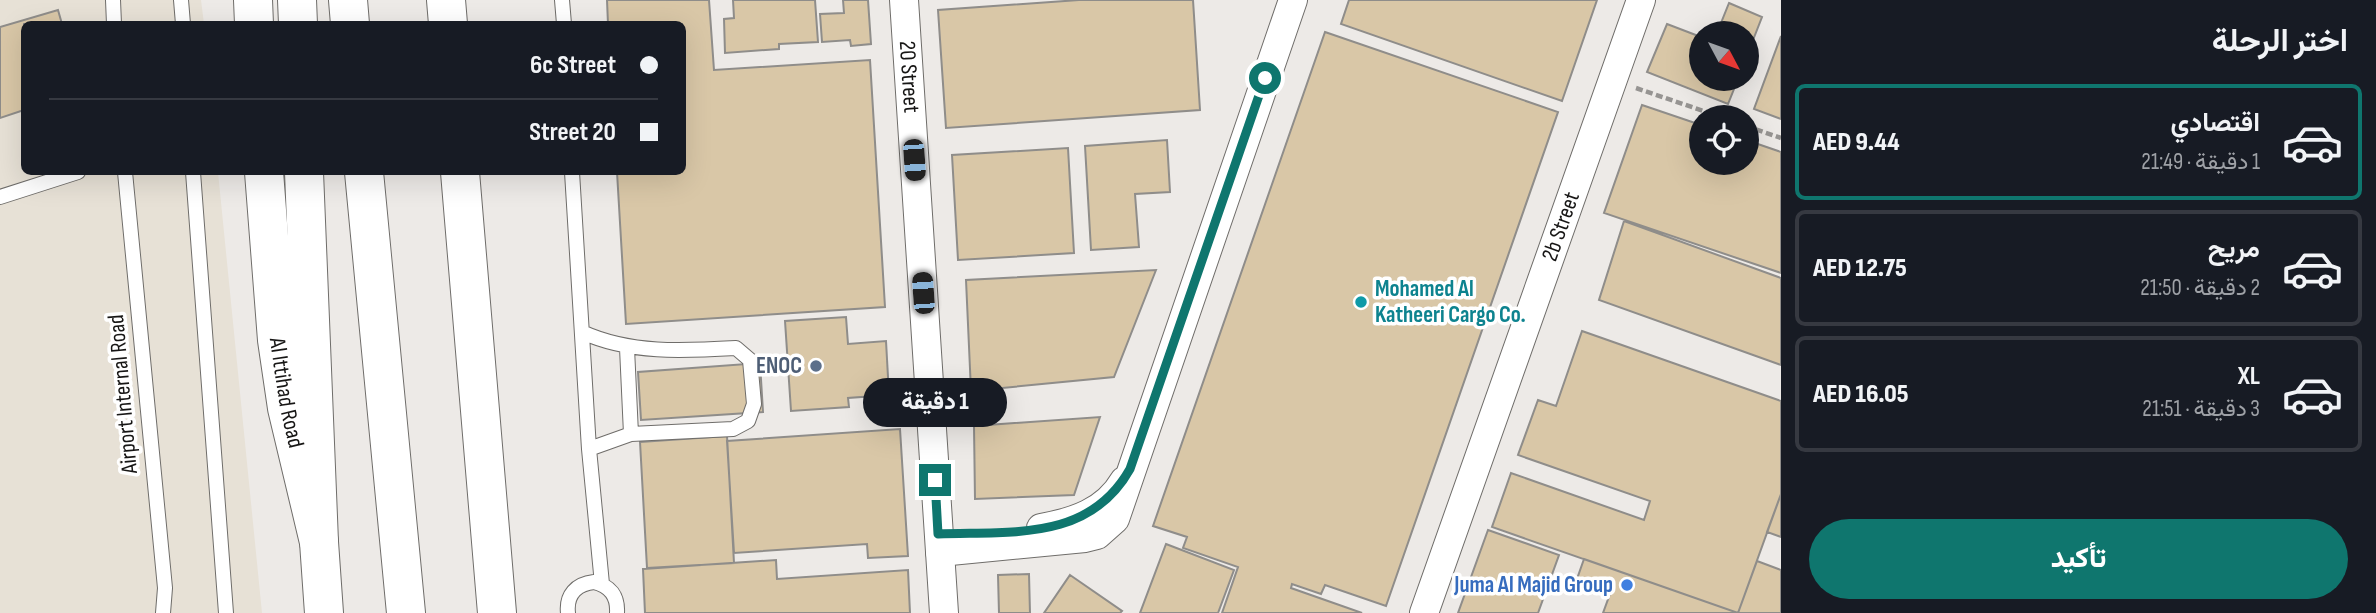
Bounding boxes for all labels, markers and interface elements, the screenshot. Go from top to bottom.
north arrow [1689,21,1759,91]
map controls [1689,21,1759,175]
text: اختر الرحلة [2212,22,2348,61]
street label: 20 Street [893,40,925,114]
text: 6c Street [530,50,616,81]
route start [1249,62,1281,94]
button: locate [1689,105,1759,175]
text: اقتصادي [2171,108,2260,139]
icon: car [2281,111,2344,174]
text: 20 Street [529,117,616,148]
text: AED 9.44 [1813,127,1900,158]
car [903,138,926,182]
text: 1 دقيقة · 21:49 [2141,148,2260,176]
street label: 2b Street [1536,188,1586,265]
text: مريح [2208,234,2260,265]
icon: car [2281,237,2344,300]
text: AED 12.75 [1813,253,1907,284]
car [912,271,935,315]
text: 2 دقيقة · 21:50 [2140,274,2260,302]
place label: Mohamed Al Katheeri Cargo Co. [1375,275,1526,329]
marker: Mohamed Al Katheeri Cargo Co. [1353,294,1369,310]
street label: Airport Internal Road [102,313,144,476]
street label: Al Ittihad Road [263,335,310,451]
place label: ENOC [756,352,802,380]
marker: ENOC [808,358,824,374]
text: XL [2238,361,2260,392]
icon: car [2281,363,2344,426]
callout: 1 دقيقة [863,378,1007,428]
text: AED 16.05 [1813,379,1909,410]
text: 1 دقيقة [901,388,969,416]
text: 3 دقيقة · 21:51 [2142,395,2260,423]
route end [919,464,951,496]
button: تأكيد [1809,519,2348,599]
place label: Juma Al Majid Group [1453,571,1613,599]
marker: Juma Al Majid Group [1619,577,1635,593]

